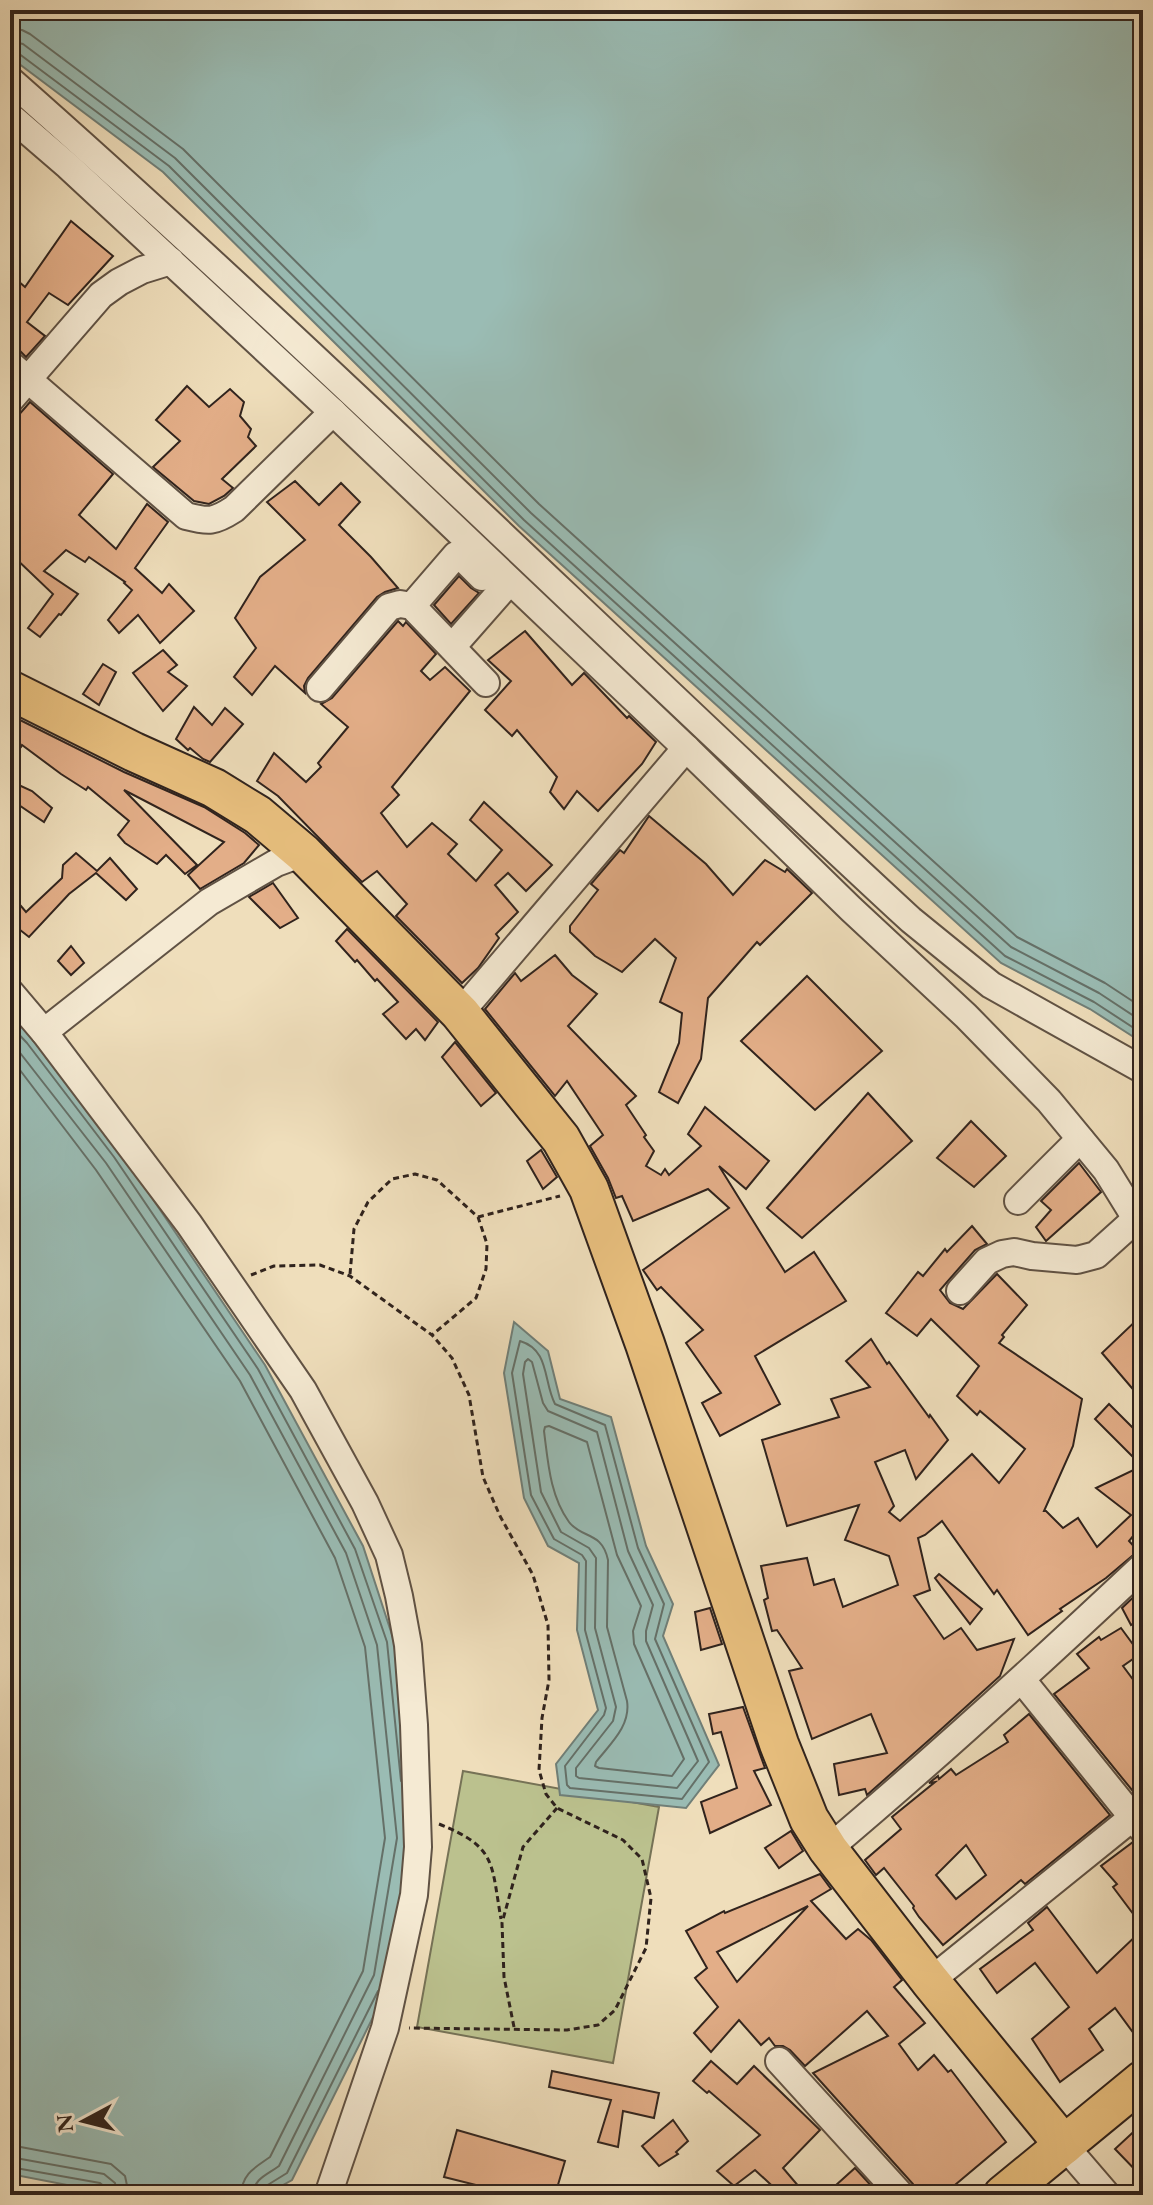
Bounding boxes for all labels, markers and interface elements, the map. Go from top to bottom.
north arrow [44,2081,124,2161]
text: N [49,2113,80,2134]

